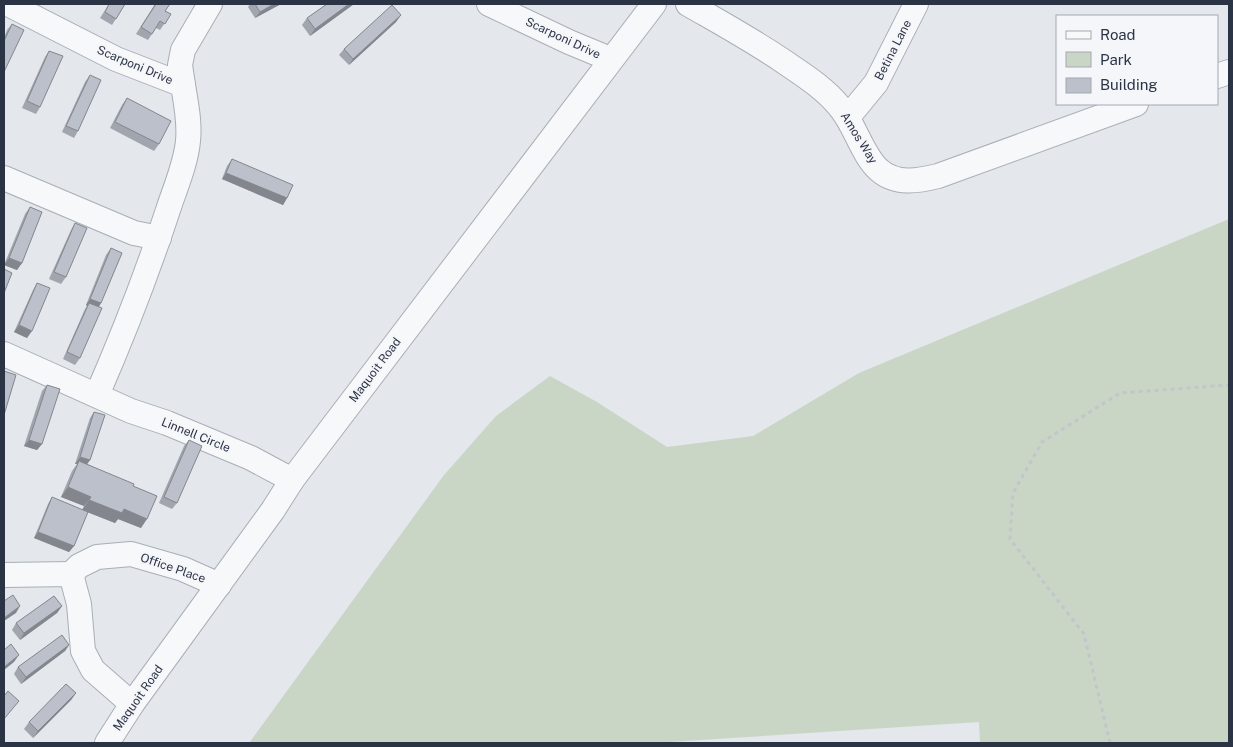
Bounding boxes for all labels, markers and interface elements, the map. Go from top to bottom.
street label: Scarponi Drive [523,14,603,62]
legend [1056,15,1218,105]
street label: Betina Lane [872,17,914,83]
text: Road [1100,26,1136,43]
street label: Scarponi Drive [95,43,175,87]
text: Park [1100,51,1132,68]
text: Building [1100,76,1158,93]
street label: Amos Way [838,110,881,167]
street label: Maquoit Road [346,335,404,405]
street label: Linnell Circle [159,415,233,455]
street label: Office Place [138,550,208,586]
street label: Maquoit Road [110,662,166,734]

